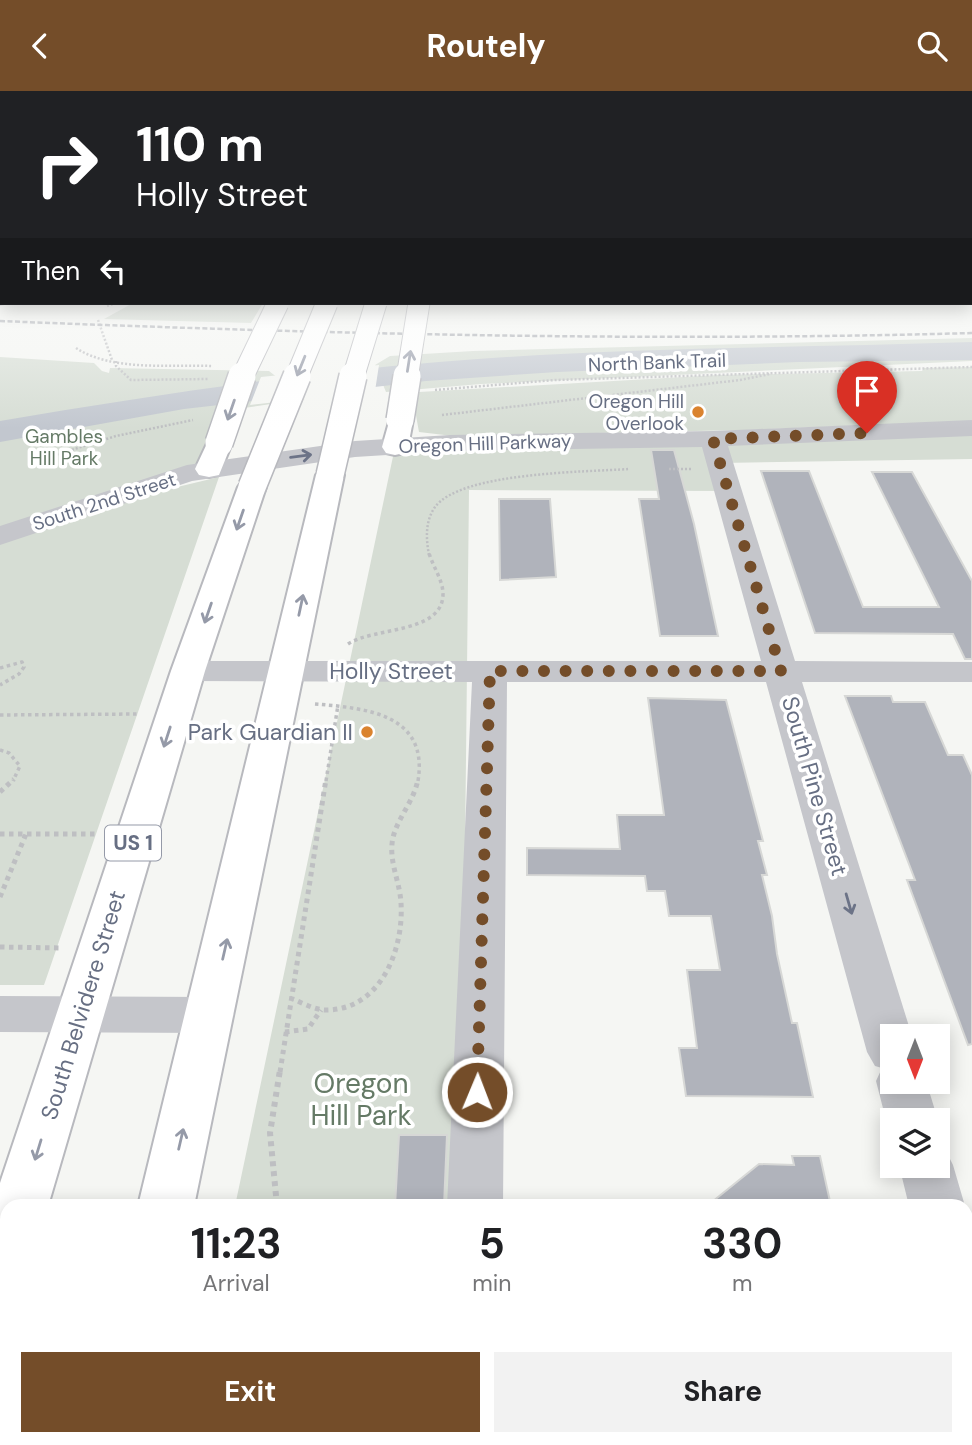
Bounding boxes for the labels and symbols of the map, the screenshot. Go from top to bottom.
street label: North Bank Trail [588,348,726,377]
one-way arrow [403,350,416,373]
one-way arrow [294,355,307,376]
pin [837,361,897,433]
place label: Oregon Hill Overlook [588,389,684,436]
one-way arrow [224,399,237,421]
marker: Oregon Hill Overlook [690,404,706,420]
park label: Gambles Hill Park [25,424,103,471]
street label: Oregon Hill Parkway [398,428,572,459]
one-way arrow [289,449,312,462]
street label: South 2nd Street [29,467,179,536]
one-way arrow [233,509,246,531]
one-way arrow [295,594,309,617]
one-way arrow [201,601,213,623]
street label: Holly Street [329,656,453,686]
street label: South Pine Street [775,693,855,879]
place label: Park Guardian II [188,717,353,747]
marker: Park Guardian II [359,724,375,740]
one-way arrow [160,725,172,747]
road number: US 1 [105,825,161,861]
street label: South Belvidere Street [34,887,132,1123]
one-way arrow [844,893,857,915]
one-way arrow [218,938,232,961]
north arrow [880,1024,950,1094]
position arrow [440,1055,514,1129]
park label: Oregon Hill Park [310,1065,412,1134]
one-way arrow [175,1128,189,1151]
one-way arrow [30,1138,43,1160]

